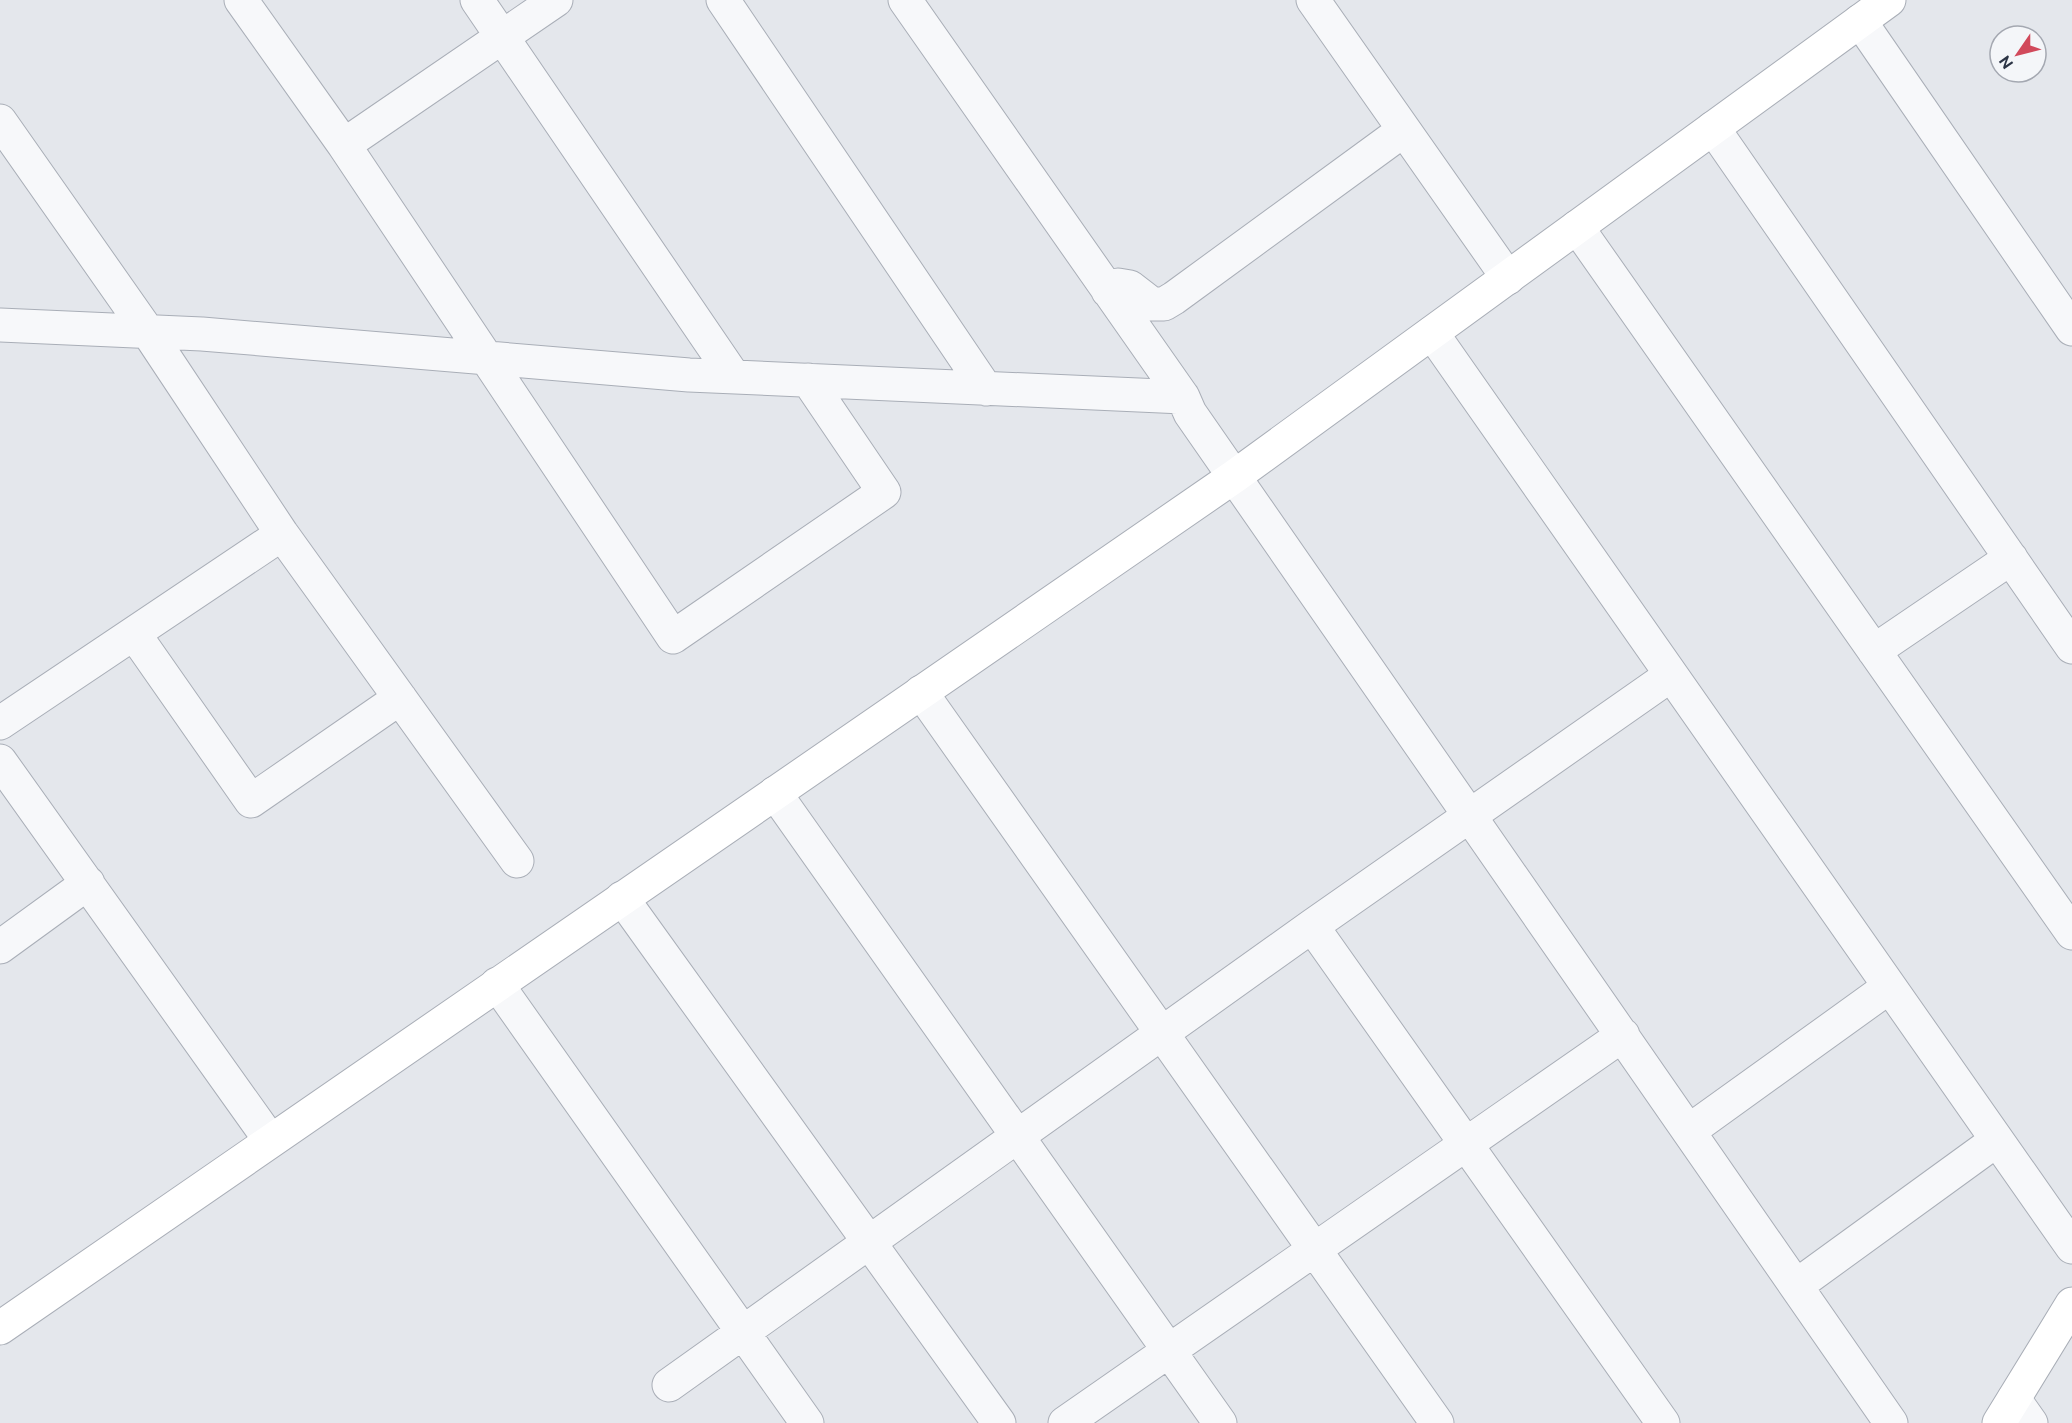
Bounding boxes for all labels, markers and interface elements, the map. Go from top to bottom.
north arrow [1988,24,2048,84]
text: N [1995,53,2017,73]

